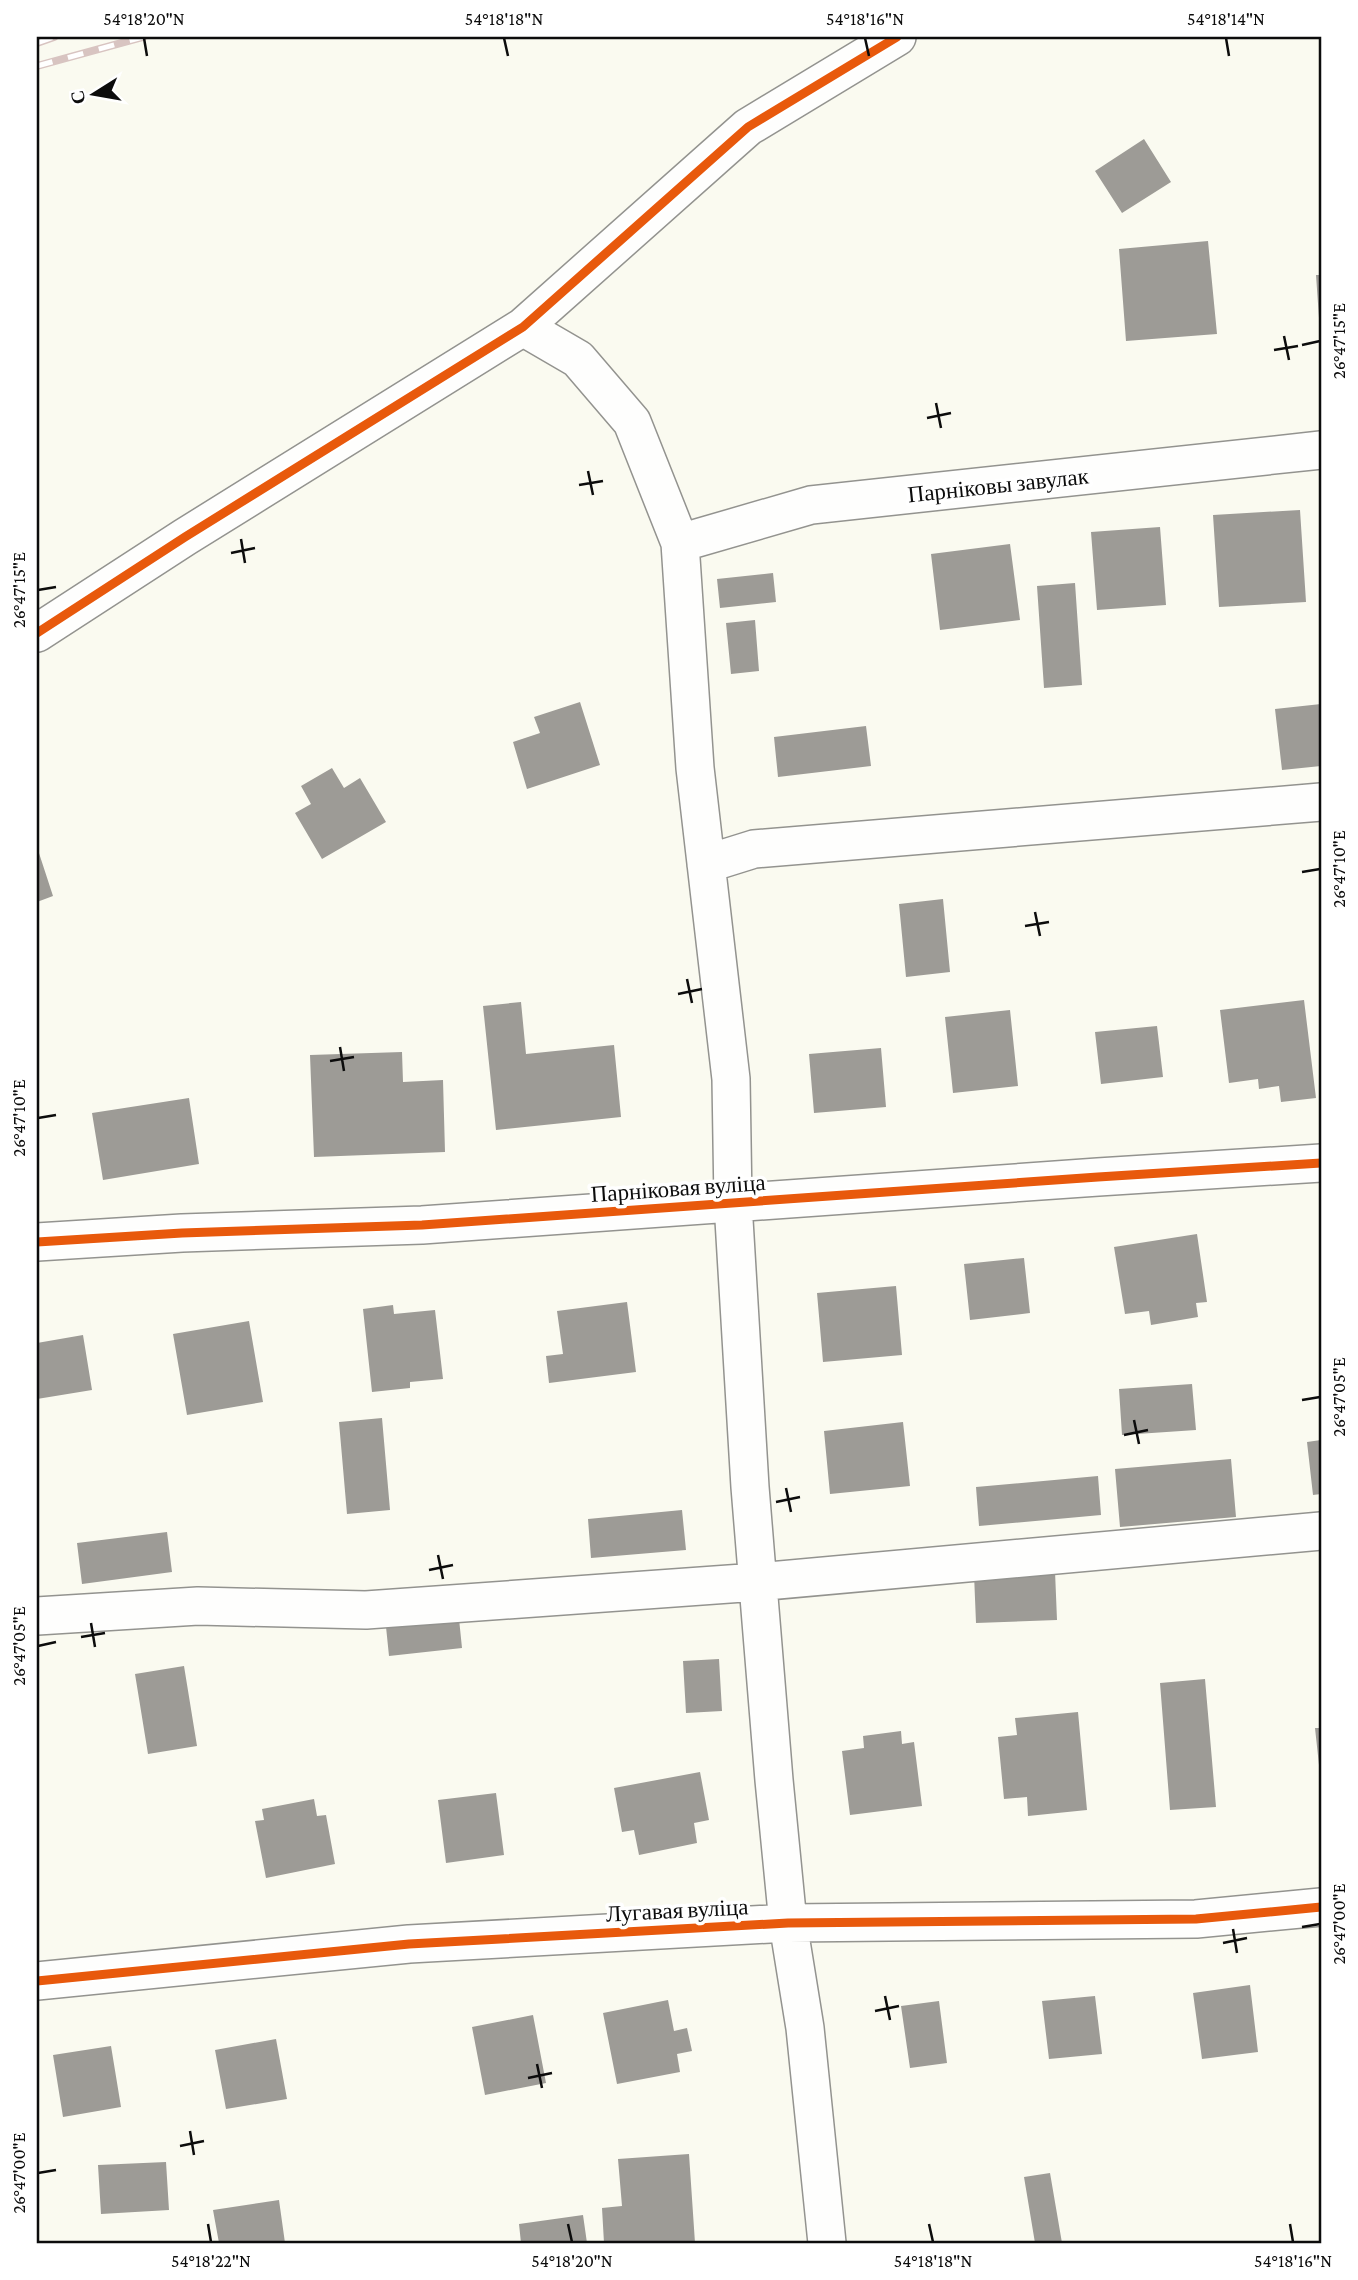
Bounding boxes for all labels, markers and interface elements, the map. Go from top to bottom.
text: 54°18'20"N [103,9,185,29]
text: 54°18'18"N [465,9,543,29]
text: 54°18'16"N [826,9,904,29]
text: 54°18'14"N [1187,9,1265,29]
north arrow [60,60,130,130]
text: С [66,88,89,106]
text: 26°47'15"E [1329,303,1349,379]
street label: Парніковы завулак [906,462,1091,507]
text: 26°47'15"E [9,552,29,628]
text: 26°47'10"E [1329,830,1349,908]
text: 26°47'10"E [9,1079,29,1157]
street label: Парніковая вуліца [590,1169,766,1207]
text: 26°47'05"E [1329,1357,1349,1437]
text: 26°47'05"E [9,1606,29,1686]
text: 26°47'00"E [1329,1883,1349,1964]
street label: Лугавая вуліца [605,1893,749,1927]
text: 26°47'00"E [9,2132,29,2213]
text: 54°18'22"N [171,2251,251,2271]
text: 54°18'20"N [531,2251,613,2271]
text: 54°18'18"N [894,2251,972,2271]
text: 54°18'16"N [1254,2251,1332,2271]

